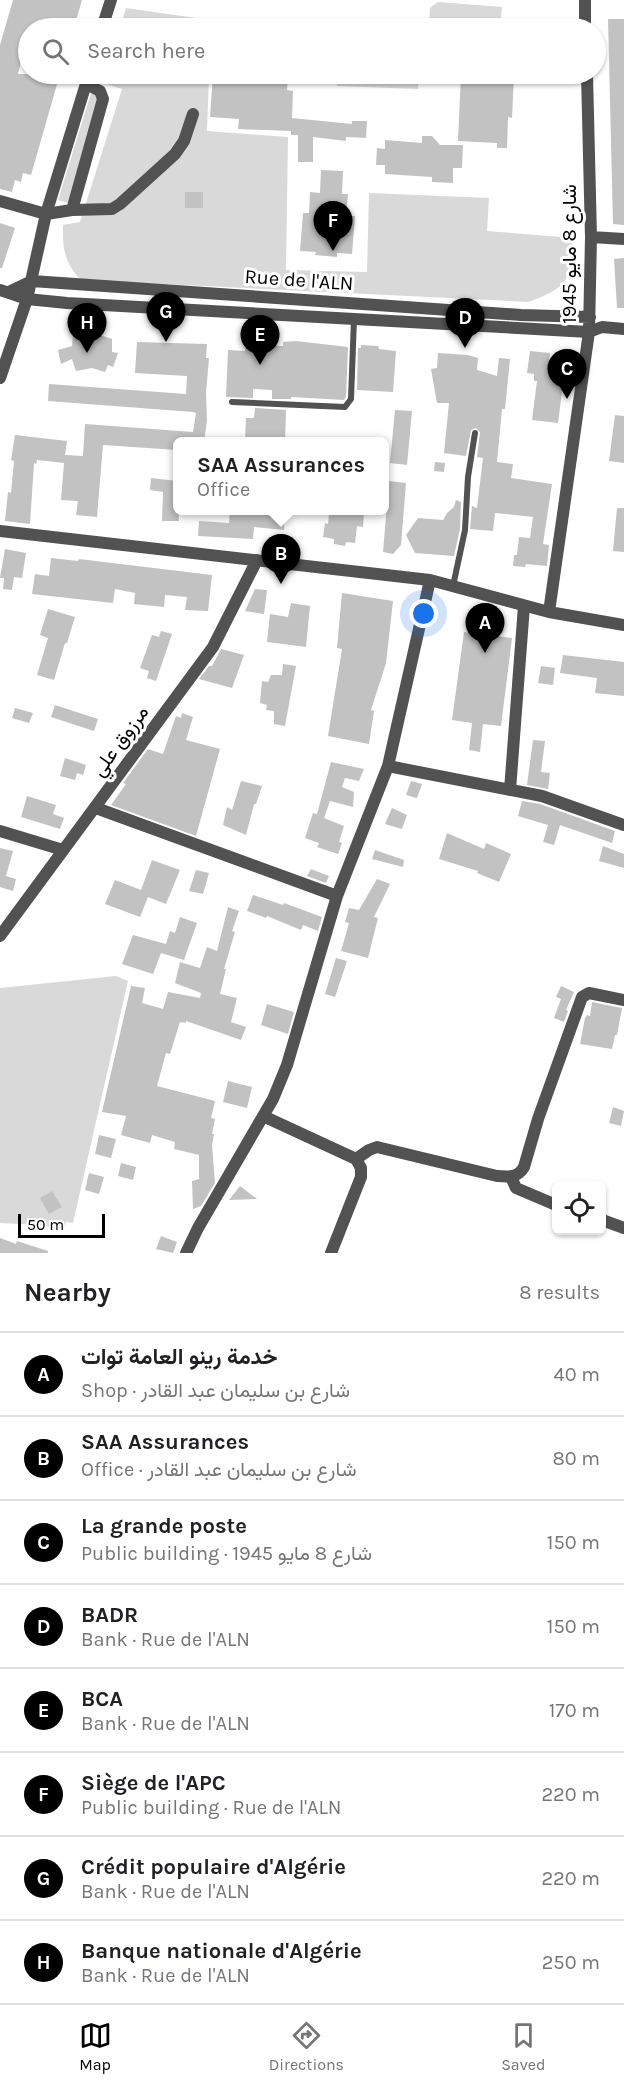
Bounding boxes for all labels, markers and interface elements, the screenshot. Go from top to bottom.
search box [18,18,606,84]
icon: search [39,35,72,68]
text: Search here [87,38,205,64]
street label: شارع 8 مايو 1945 [558,184,583,324]
pin: F [314,202,352,251]
street label: Rue de l'ALN [244,265,354,295]
pin: G [146,292,186,342]
pin: D [446,298,484,348]
pin: H [68,304,106,353]
pin: E [240,316,280,365]
pin: C [548,350,586,399]
popup [173,437,389,515]
text: SAA Assurances [197,452,365,478]
text: Office [197,478,250,501]
pin: B [262,534,300,584]
your location [409,599,438,628]
pin: A [466,604,504,653]
street label: مرزوق علي [87,701,157,784]
map controls [552,1181,606,1235]
button: locate [552,1181,606,1235]
scale bar [18,1211,105,1238]
text: 50 m [27,1215,64,1234]
text: Nearby [24,1277,111,1308]
text: 8 results [519,1281,600,1304]
text: خدمة رينو العامة توات [81,1344,277,1370]
text: A [37,1363,50,1386]
text: 40 m [554,1363,600,1386]
text: Shop · شارع بن سليمان عبد القادر [81,1379,350,1402]
text: SAA Assurances [81,1429,249,1455]
text: B [37,1447,50,1470]
text: 80 m [552,1447,600,1470]
text: Office · شارع بن سليمان عبد القادر [81,1458,356,1481]
text: La grande poste [81,1513,247,1539]
text: C [37,1531,50,1554]
text: 150 m [547,1531,600,1554]
text: Public building · شارع 8 مايو 1945 [81,1542,372,1565]
text: BADR [81,1602,138,1628]
text: D [37,1615,50,1638]
text: 150 m [547,1615,600,1638]
text: Bank · Rue de l'ALN [81,1628,250,1651]
text: BCA [81,1686,123,1712]
text: E [38,1699,49,1722]
text: 170 m [549,1699,600,1722]
text: Bank · Rue de l'ALN [81,1712,250,1735]
text: Siège de l'APC [81,1770,226,1796]
text: F [38,1783,49,1806]
text: 220 m [541,1783,600,1806]
text: Public building · Rue de l'ALN [81,1796,342,1819]
text: Crédit populaire d'Algérie [81,1854,346,1880]
text: G [37,1867,50,1890]
text: 220 m [541,1867,600,1890]
text: Bank · Rue de l'ALN [81,1880,250,1903]
text: Banque nationale d'Algérie [81,1938,362,1964]
text: H [36,1951,51,1974]
text: 250 m [542,1951,600,1974]
text: Bank · Rue de l'ALN [81,1964,250,1987]
tab: Map [79,2019,112,2074]
tab: Directions [269,2019,344,2074]
tab: Saved [501,2019,545,2074]

